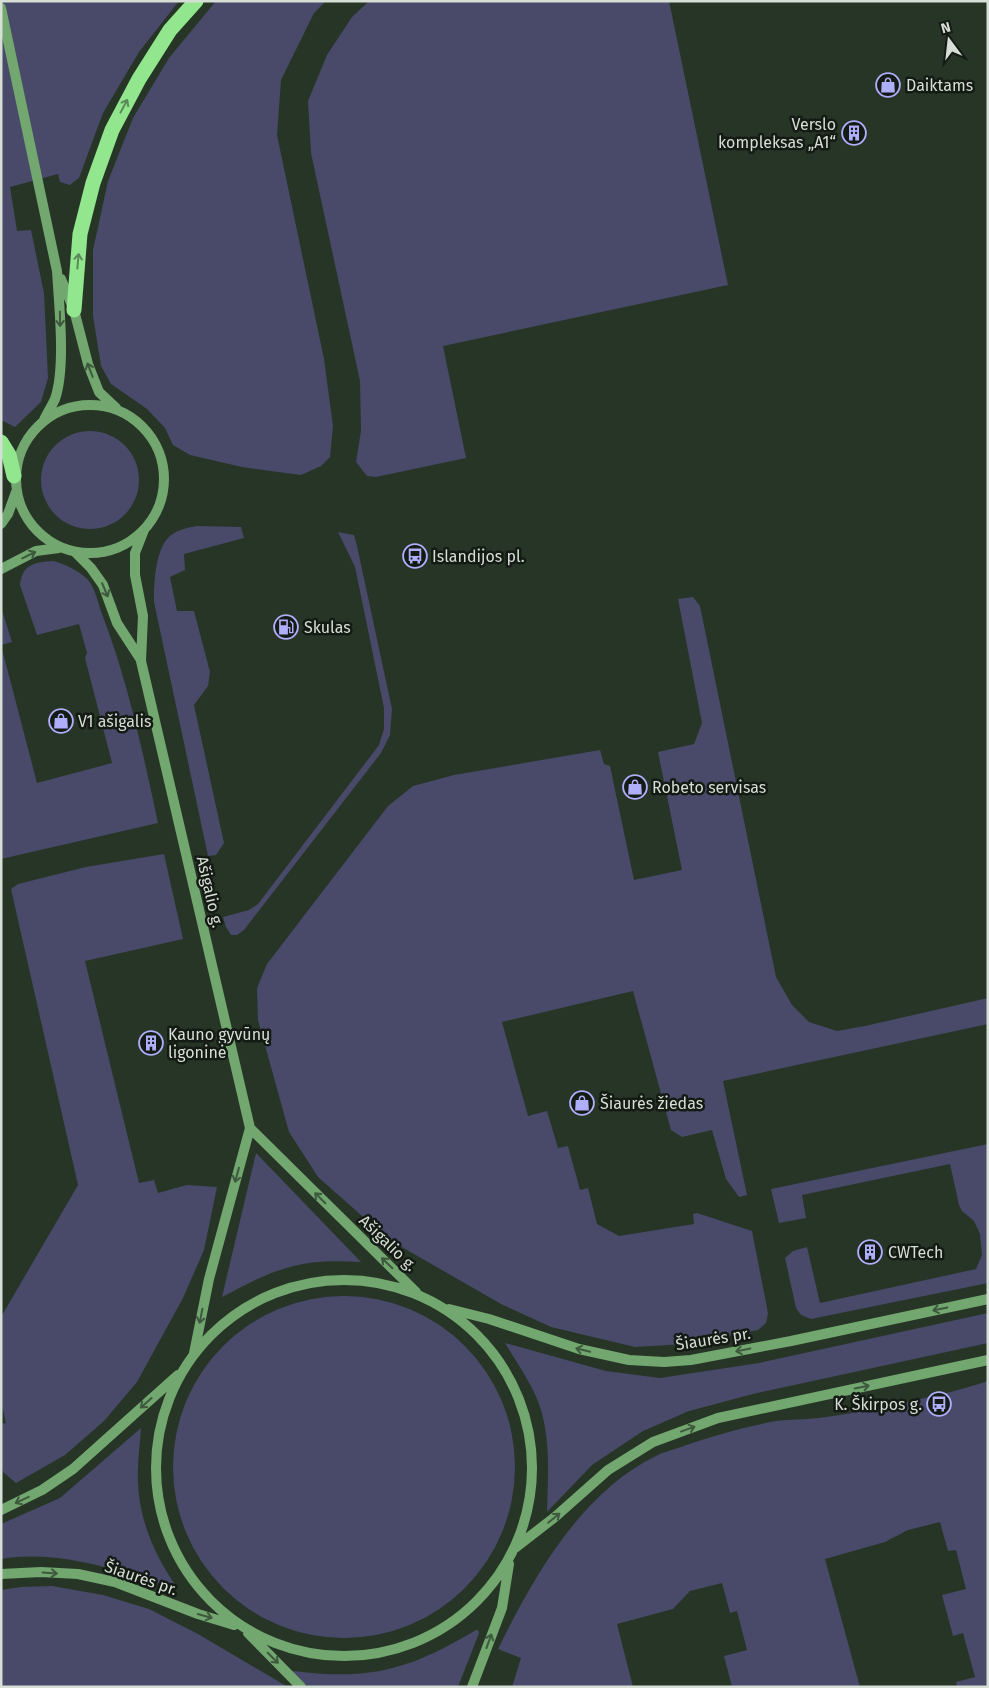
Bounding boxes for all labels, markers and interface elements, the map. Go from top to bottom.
north arrow [924,15,974,65]
text: N [939,19,952,37]
shop icon: Daiktams [875,72,901,98]
place label: Daiktams [906,76,973,95]
one-way arrow [119,99,129,114]
place label: Verslo kompleksas „A1“ [718,115,836,152]
building icon: Verslo kompleksas „A1“ [841,120,867,146]
one-way arrow [74,253,83,269]
one-way arrow [55,311,65,327]
one-way arrow [85,363,95,378]
bus stop icon: Islandijos pl. [402,543,428,569]
place label: Islandijos pl. [432,547,525,566]
one-way arrow [21,549,36,559]
one-way arrow [100,582,110,597]
fuel station icon: Skulas [273,614,299,640]
place label: Skulas [304,618,351,637]
shop icon: V1 ašigalis [48,708,74,734]
place label: V1 ašigalis [78,712,152,731]
shop icon: Robeto servisas [622,774,648,800]
place label: Robeto servisas [652,778,766,797]
street label: Ašigalio g. [193,854,227,930]
place label: Kauno gyvūnų ligoninė [168,1025,270,1062]
building icon: Kauno gyvūnų ligoninė [138,1030,164,1056]
shop icon: Šiaurės žiedas [569,1090,595,1116]
place label: Šiaurės žiedas [600,1093,703,1113]
one-way arrow [232,1167,242,1183]
one-way arrow [314,1192,327,1204]
street label: Ašigalio g. [355,1211,421,1275]
building icon: CWTech [857,1239,883,1265]
place label: CWTech [888,1243,943,1262]
one-way arrow [381,1257,393,1269]
one-way arrow [933,1305,949,1314]
one-way arrow [196,1308,206,1324]
street label: Šiaurės pr. [674,1323,752,1354]
one-way arrow [575,1345,591,1354]
one-way arrow [735,1346,751,1356]
one-way arrow [854,1382,870,1391]
bus stop icon: K. Škirpos g. [926,1391,952,1417]
place label: K. Škirpos g. [834,1394,922,1414]
one-way arrow [140,1398,153,1409]
one-way arrow [680,1424,695,1433]
one-way arrow [15,1496,30,1505]
one-way arrow [547,1513,560,1524]
street label: Šiaurės pr. [102,1556,180,1599]
one-way arrow [42,1568,58,1577]
one-way arrow [197,1612,213,1622]
one-way arrow [485,1634,494,1649]
one-way arrow [266,1652,279,1664]

